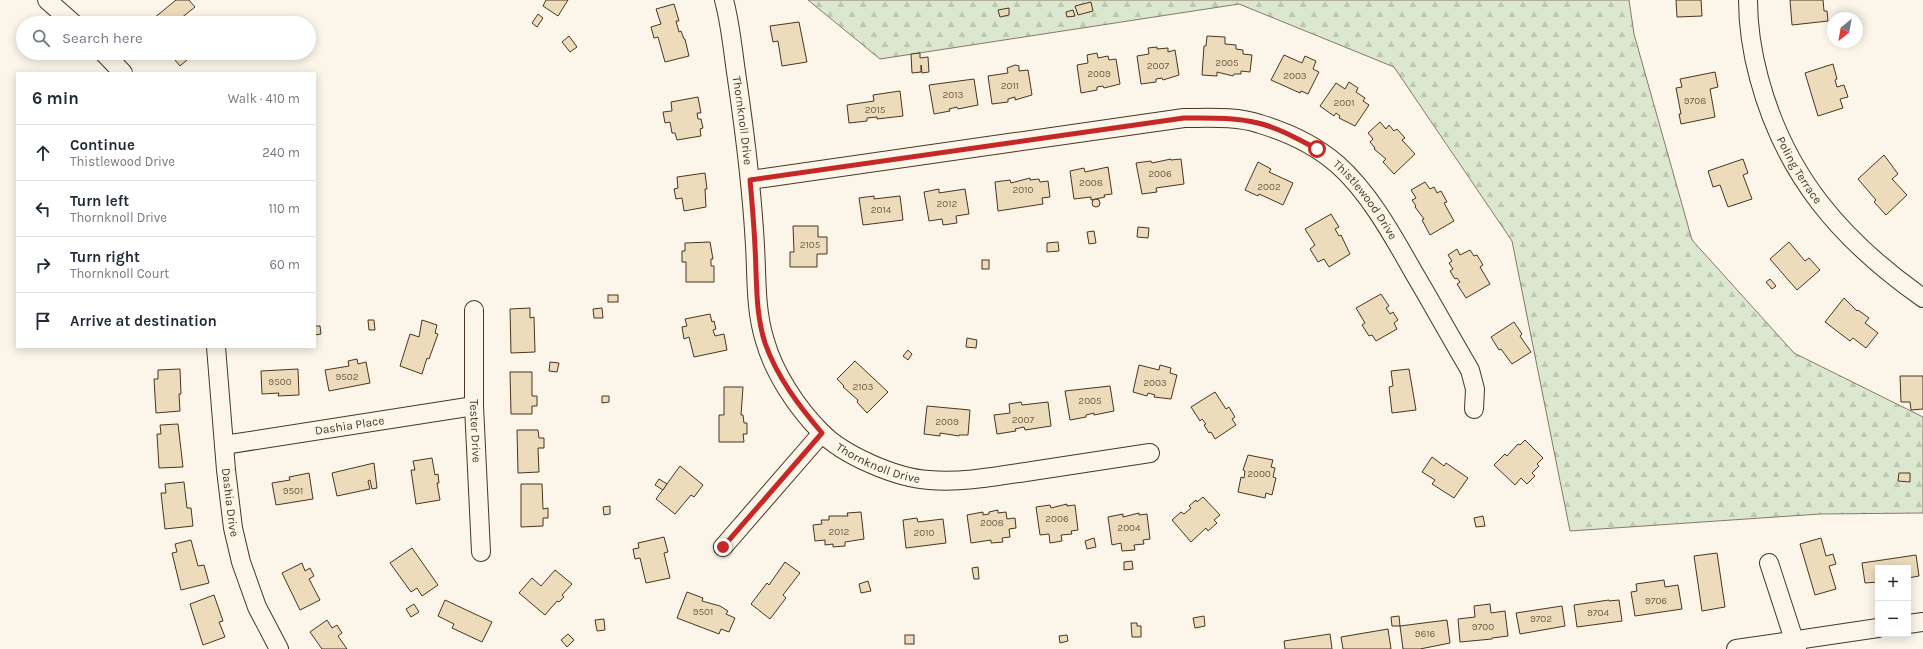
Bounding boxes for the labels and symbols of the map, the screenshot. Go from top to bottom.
north arrow [1827,12,1863,48]
house number: 2005 [1215,57,1239,69]
house number: 2007 [1147,60,1169,72]
house number: 2009 [1087,68,1111,80]
house number: 2003 [1283,70,1307,82]
street label: Thornknoll Drive [730,75,755,166]
house number: 2011 [1001,80,1019,92]
house number: 2013 [943,89,964,101]
house number: 9708 [1684,95,1706,107]
house number: 2001 [1334,97,1354,109]
house number: 2015 [865,104,886,116]
street label: Poling Terrace [1774,134,1825,206]
route start [1308,140,1326,158]
street label: Thistlewood Drive [1330,157,1400,242]
house number: 2006 [1148,168,1172,180]
house number: 2008 [1079,177,1103,189]
house number: 2002 [1257,181,1281,193]
house number: 2010 [1013,184,1034,196]
house number: 2012 [937,198,958,210]
house number: 2014 [871,204,892,216]
house number: 2105 [800,239,821,251]
house number: 9502 [335,371,359,383]
house number: 9500 [268,376,292,388]
house number: 2003 [1143,377,1167,389]
house number: 2103 [853,381,874,393]
house number: 2005 [1078,395,1102,407]
street label: Tester Drive [467,399,484,463]
street label: Dashia Place [314,413,385,438]
house number: 2007 [1012,414,1034,426]
house number: 2009 [935,416,959,428]
street label: Thornknoll Drive [833,440,921,486]
street label: Dashia Drive [219,467,242,538]
house number: 2000 [1247,468,1271,480]
house number: 9501 [283,485,303,497]
house number: 2006 [1045,513,1069,525]
house number: 2008 [980,517,1004,529]
house number: 2004 [1117,522,1141,534]
house number: 2012 [829,526,850,538]
house number: 2010 [914,527,935,539]
route end [714,538,732,556]
house number: 9706 [1645,595,1667,607]
house number: 9501 [693,606,713,618]
house number: 9704 [1587,607,1609,619]
house number: 9702 [1530,613,1552,625]
house number: 9700 [1472,621,1494,633]
house number: 9616 [1415,628,1436,640]

